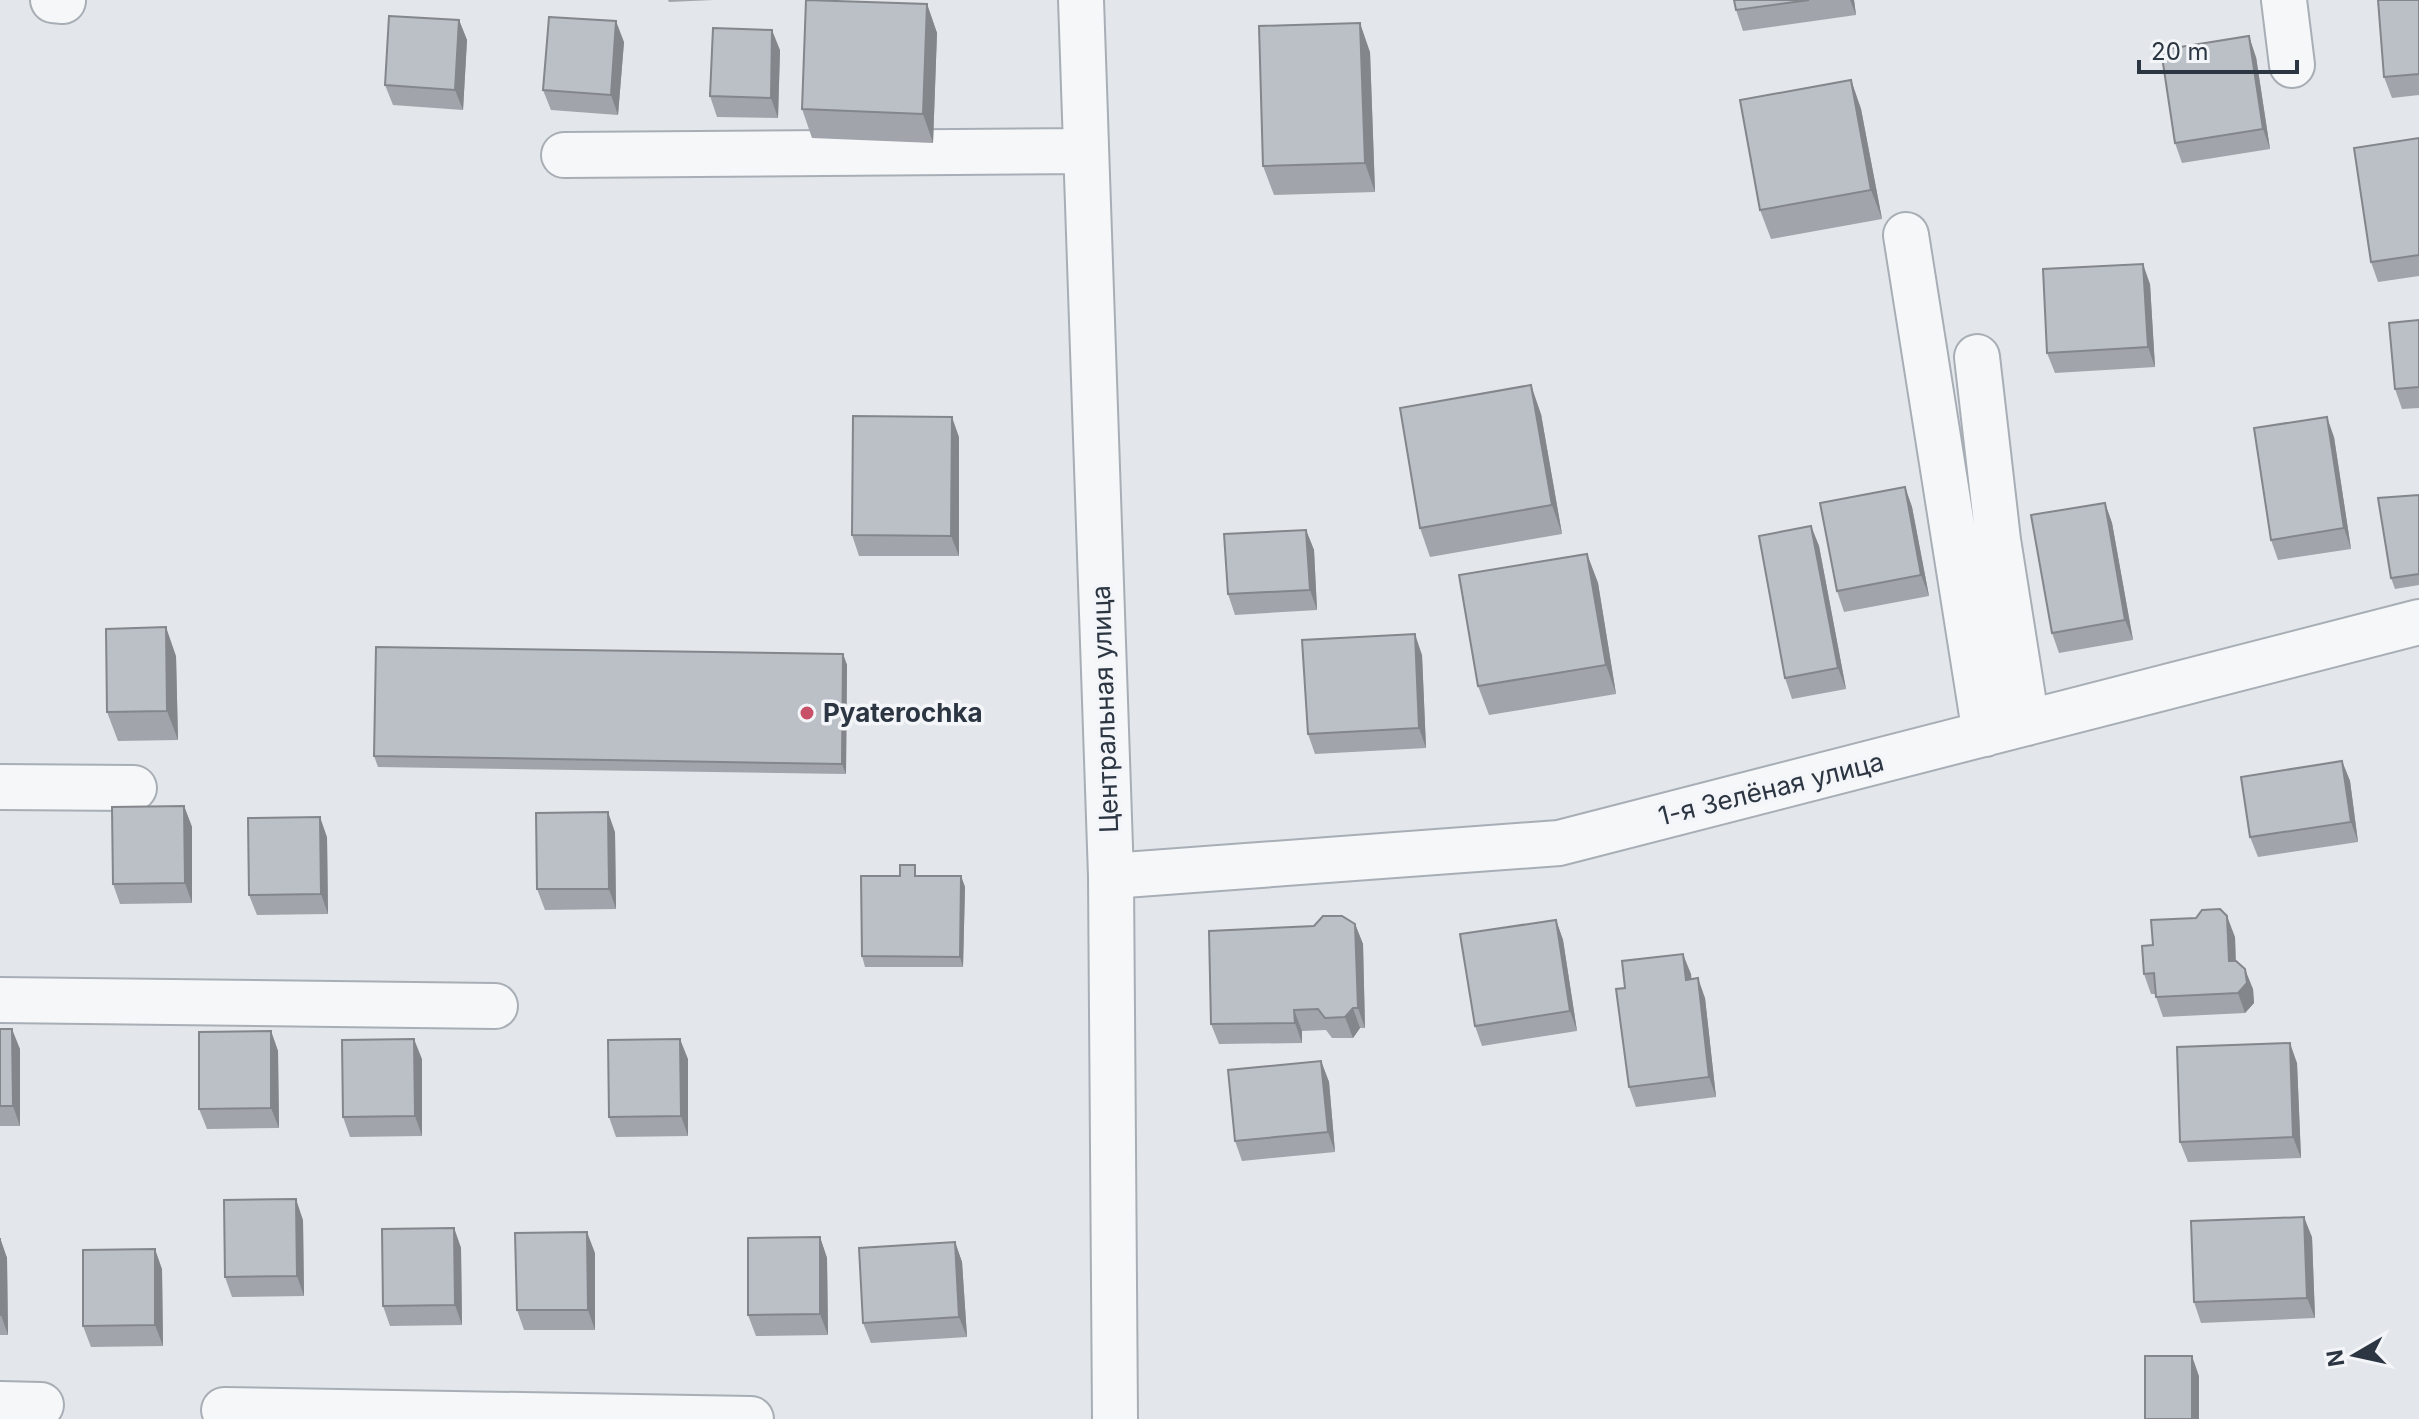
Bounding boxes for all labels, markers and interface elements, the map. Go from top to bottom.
scale bar [2139,24,2297,74]
text: 20 m [2151,37,2209,66]
street label: Центральная улица [1085,585,1124,833]
place label: Pyaterochka [823,697,983,728]
marker: Pyaterochka [798,704,816,722]
street label: 1-я Зелёная улица [1655,746,1887,832]
north arrow [2315,1315,2395,1395]
text: N [2321,1348,2349,1368]

